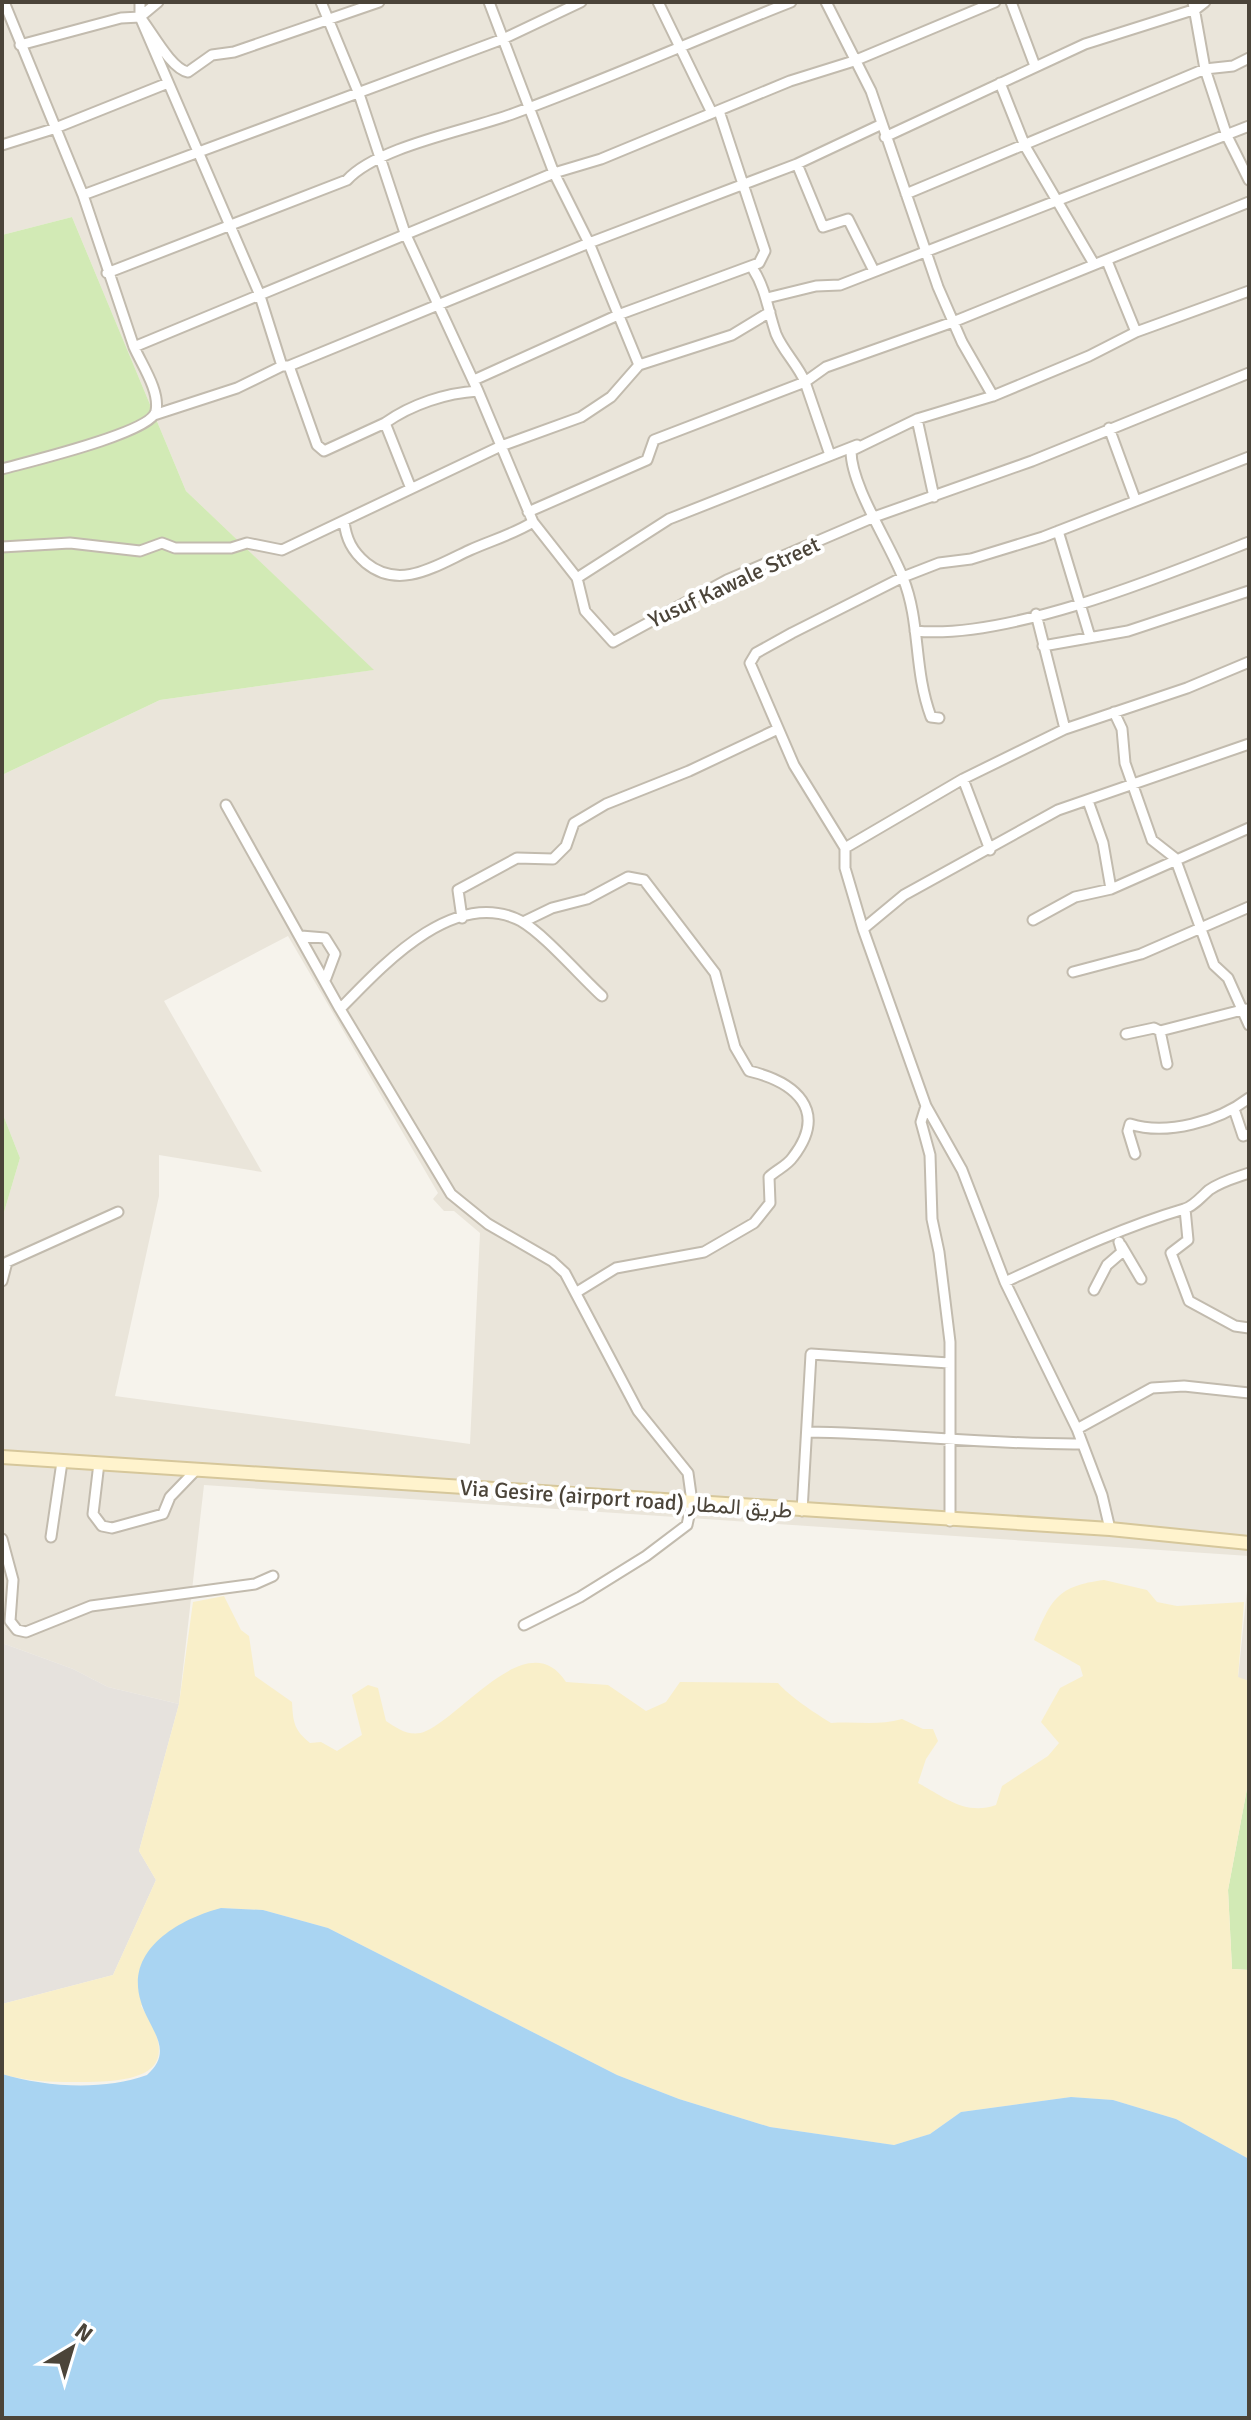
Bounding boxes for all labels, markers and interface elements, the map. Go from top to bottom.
street label: Yusuf Kawale Street [644,530,824,634]
street label: Via Gesire (airport road) طريق المطار [459,1474,793,1524]
north arrow [32,2308,112,2388]
text: N [70,2317,98,2348]

